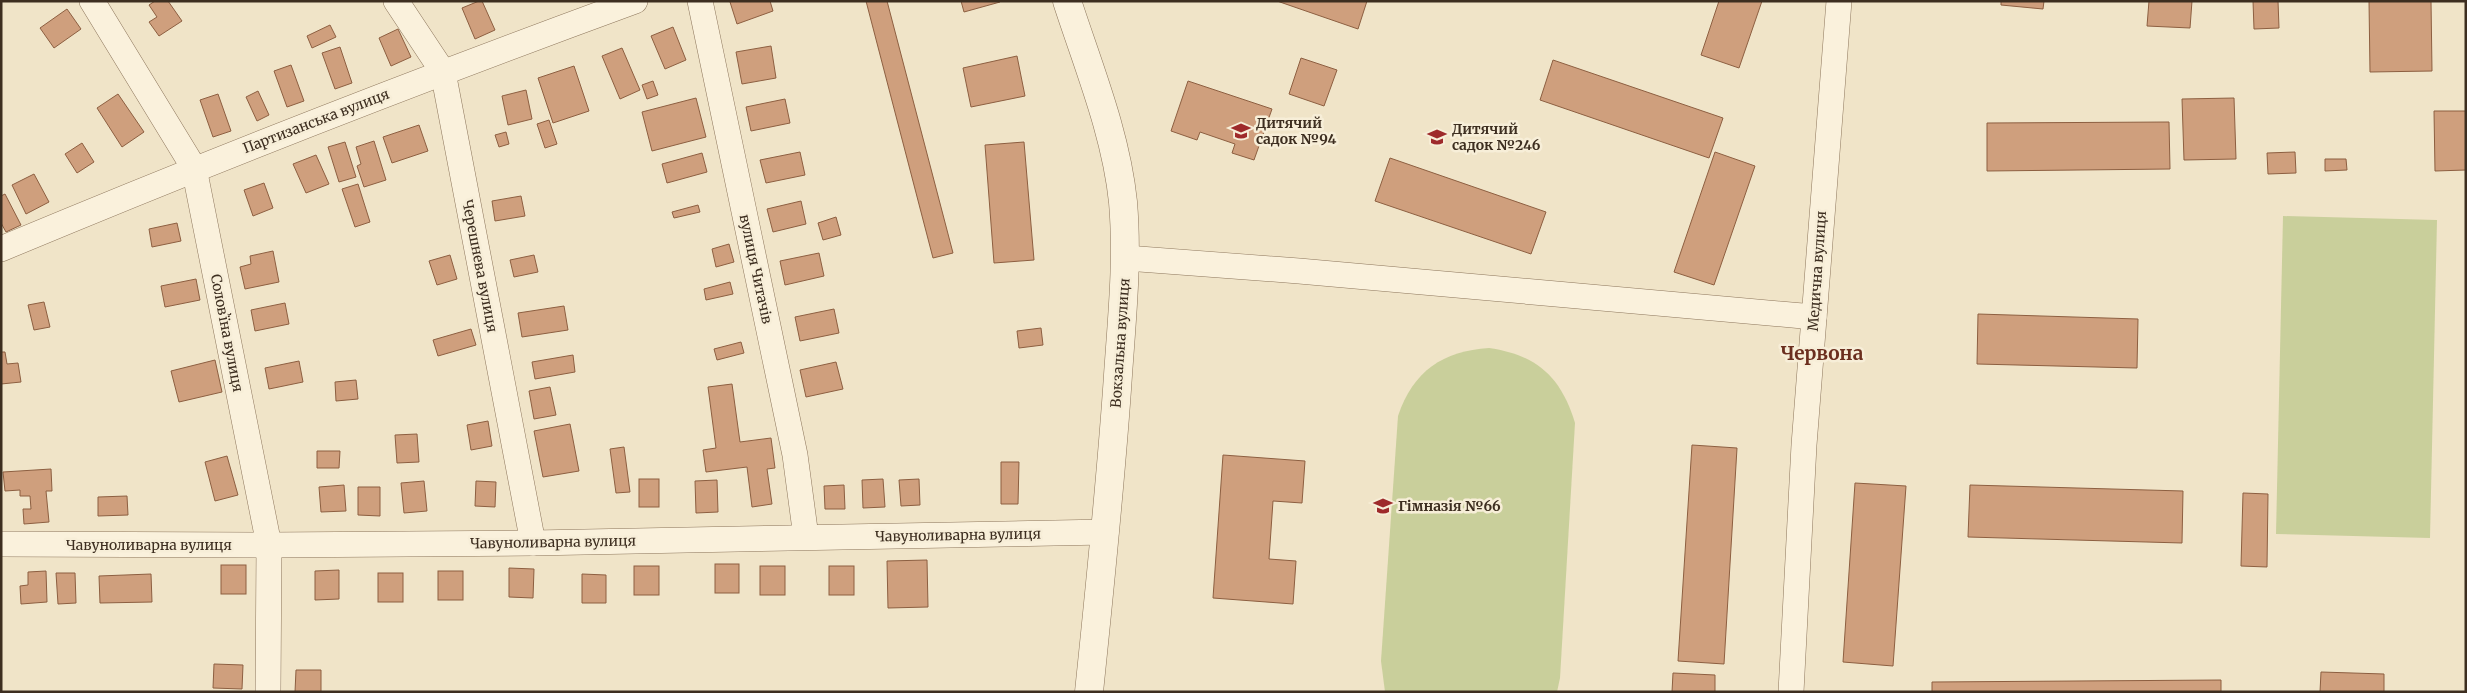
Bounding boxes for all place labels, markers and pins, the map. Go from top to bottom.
place label: Дитячий садок №94 [1256,114,1337,148]
school or university icon: Дитячий садок №94 [1230,120,1252,142]
place label: Дитячий садок №246 [1452,120,1541,154]
school or university icon: Дитячий садок №246 [1426,126,1448,148]
school or university icon: Гімназія №66 [1372,495,1394,517]
place label: Гімназія №66 [1398,497,1501,515]

